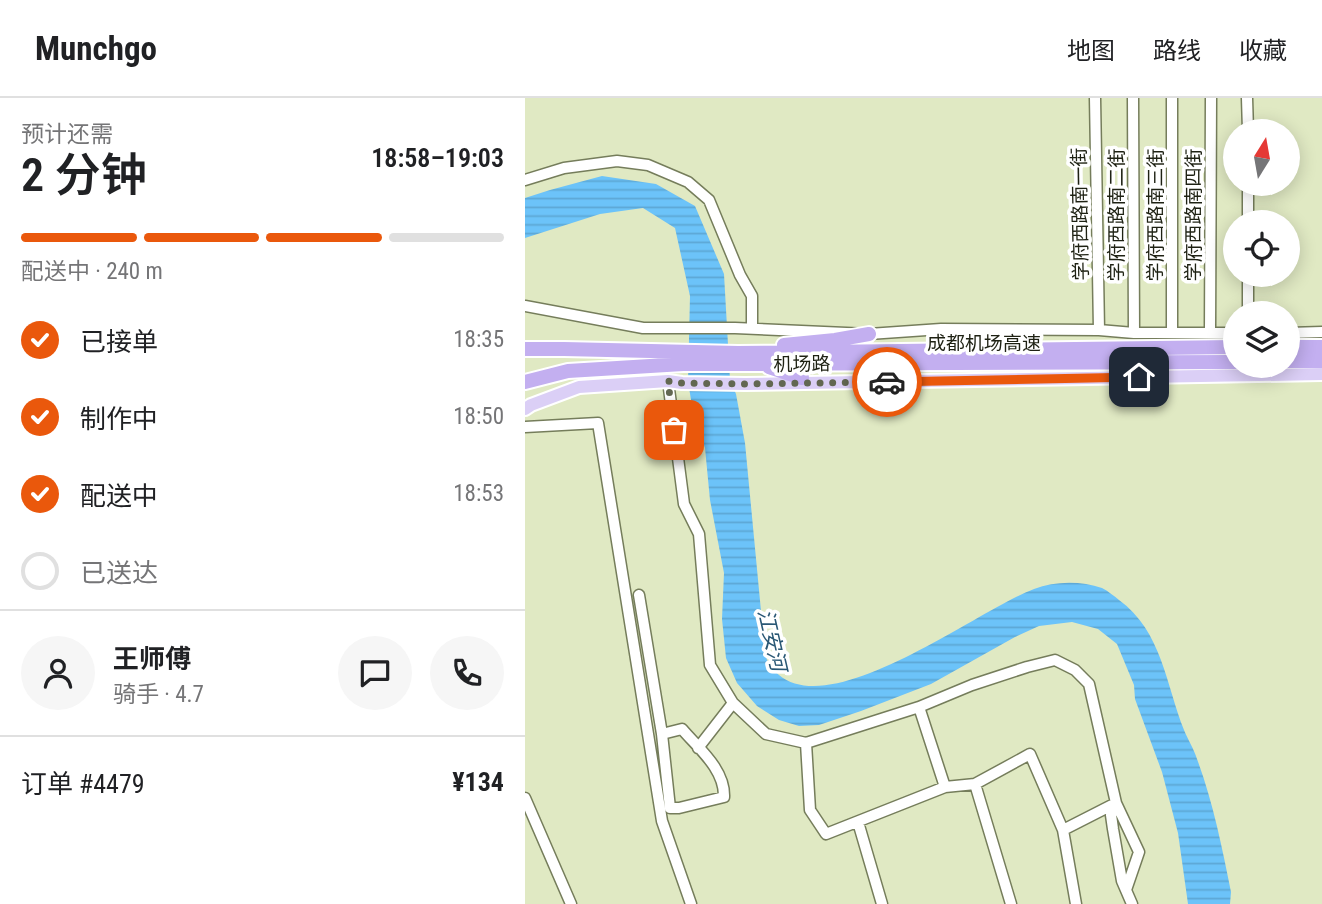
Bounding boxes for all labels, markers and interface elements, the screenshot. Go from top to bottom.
text: Munchgo [35,29,157,68]
text: 地图 [1067,37,1115,65]
text: 路线 [1153,37,1201,65]
text: 收藏 [1239,37,1287,65]
north arrow [1223,119,1300,196]
map controls [1223,119,1300,378]
text: 预计还需 [21,121,113,148]
text: 18:58–19:03 [371,143,504,173]
street label: 学府西路南一街 [1067,147,1093,281]
text: 2 分钟 [21,148,147,202]
street label: 学府西路南二街 [1105,148,1128,282]
street label: 学府西路南三街 [1144,148,1167,282]
street label: 学府西路南四街 [1182,148,1205,282]
button: locate [1223,210,1300,287]
text: 配送中 · 240 m [21,258,163,285]
button: layers [1223,301,1300,378]
icon: check [21,321,59,359]
text: 18:35 [453,326,504,353]
text: 已接单 [80,327,158,357]
street label: 成都机场高速 [927,332,1041,355]
courier [852,347,922,417]
pin [1109,347,1169,407]
street label: 机场路 [773,352,831,376]
icon: home [1120,358,1158,396]
icon: car [868,363,906,401]
icon: check [21,398,59,436]
pin [644,400,704,460]
text: 18:50 [453,403,504,430]
text: 制作中 [80,404,158,434]
icon: bag [655,411,693,449]
icon: check [21,475,59,513]
text: 18:53 [453,480,504,507]
text: 配送中 [80,481,158,511]
text: 已送达 [80,558,158,588]
water label: 江安河 [753,607,792,677]
button: person [21,636,95,710]
button: chat [338,636,412,710]
button: phone [430,636,504,710]
text: 王师傅 [113,644,191,674]
text: 骑手 · 4.7 [113,681,204,708]
text: ¥134 [452,767,504,797]
text: 订单 #4479 [21,769,145,799]

